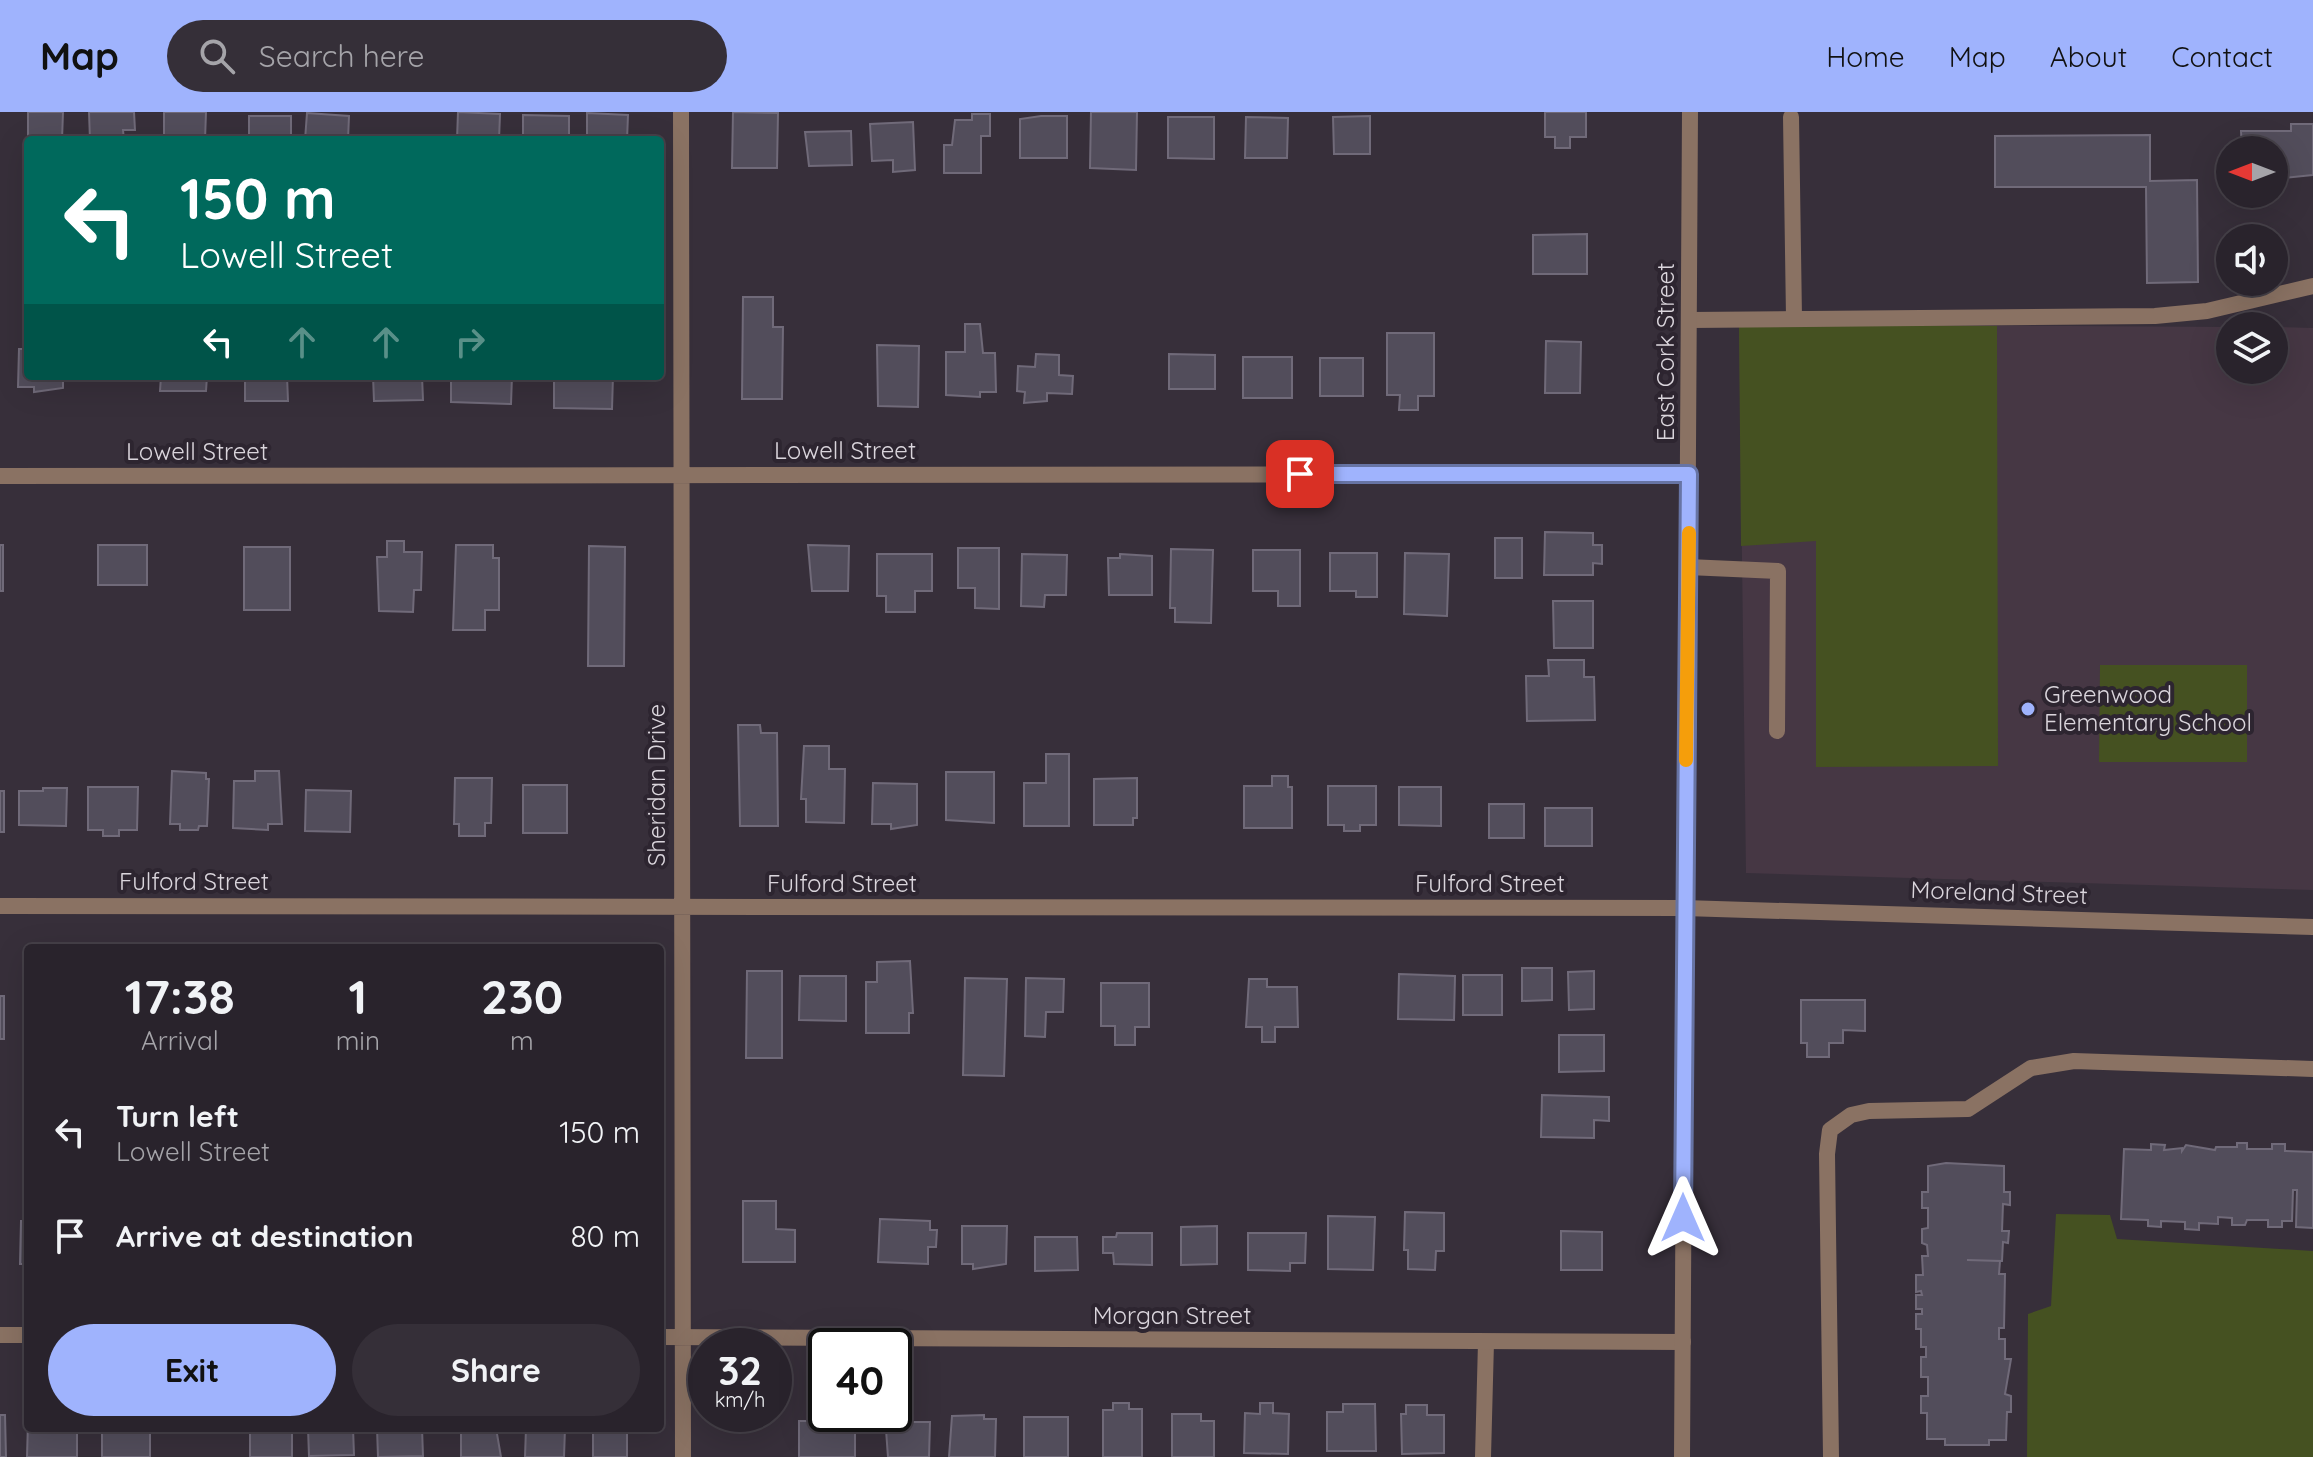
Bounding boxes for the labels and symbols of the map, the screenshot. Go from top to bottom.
north arrow [2216,136,2288,208]
street label: East Cork Street [1650,263,1680,441]
street label: Lowell Street [774,435,916,465]
street label: Lowell Street [126,436,268,466]
pin [1266,440,1334,508]
place label: Greenwood Elementary School [2044,679,2252,737]
marker: Greenwood Elementary School [2019,700,2037,718]
street label: Sheridan Drive [641,704,671,866]
street label: Fulford Street [119,866,269,896]
street label: Fulford Street [767,868,917,898]
street label: Fulford Street [1415,868,1565,898]
street label: Moreland Street [1910,874,2088,910]
position arrow [1641,1176,1725,1260]
street label: Morgan Street [1093,1300,1251,1330]
speed limit sign: 40 [808,1328,912,1432]

